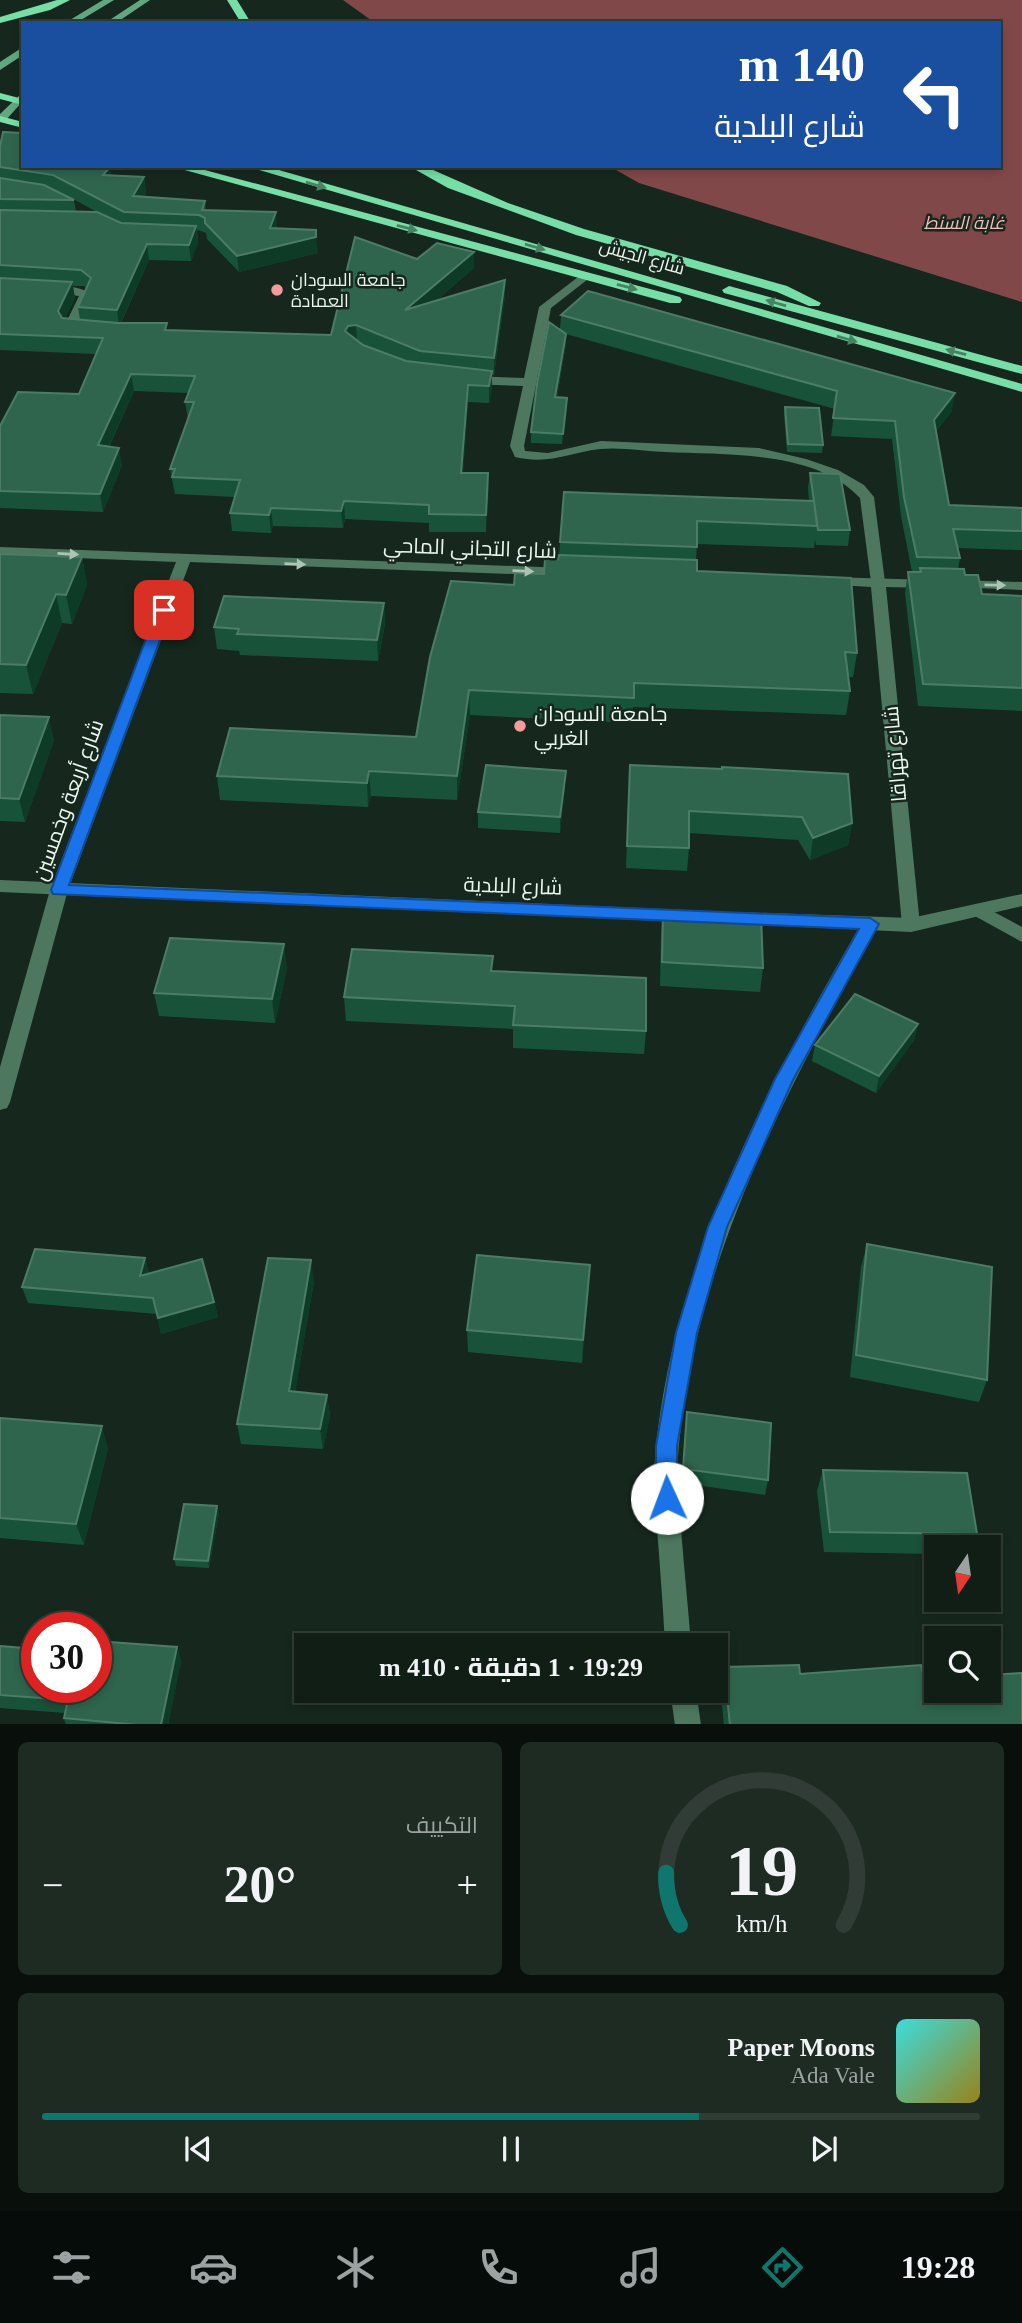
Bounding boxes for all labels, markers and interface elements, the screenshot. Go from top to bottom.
text: 140 m [738,37,865,92]
icon: left [889,49,980,140]
text: شارع البلدية [714,108,865,144]
one-way arrow [306,180,328,191]
park label: غابة السنط [924,213,1006,233]
one-way arrow [396,223,418,234]
street label: شارع الجيش [597,235,687,281]
one-way arrow [525,242,546,252]
place label: جامعة السودان العمادة [291,270,405,311]
marker: جامعة السودان العمادة [269,282,285,298]
one-way arrow [616,282,638,293]
one-way arrow [765,297,787,308]
one-way arrow [837,334,859,345]
one-way arrow [945,347,966,357]
street label: شارع التجاني الماحي [383,533,557,567]
one-way arrow [57,549,79,560]
one-way arrow [285,558,307,569]
one-way arrow [512,565,534,577]
one-way arrow [984,579,1006,591]
pin [134,580,194,640]
icon: arrive [145,591,183,629]
place label: جامعة السودان الغربي [534,702,667,754]
street label: شارع تهراقا [879,705,913,803]
street label: شارع أربعة وخمسين [27,716,110,884]
marker: جامعة السودان الغربي [512,718,528,734]
street label: شارع البلدية [463,872,563,902]
position arrow [630,1461,704,1535]
north arrow [924,1535,1001,1612]
map controls [924,1535,1001,1703]
speed limit sign: 30 [21,1612,112,1703]
button: search [924,1626,1001,1703]
text: 19:29 · 1 دقيقة · 410 m [379,1653,643,1682]
text: التكييف [406,1813,478,1838]
text: 19 [726,1830,798,1911]
text: 20° [224,1856,296,1913]
text: − [42,1864,63,1906]
text: + [457,1864,478,1906]
text: km/h [736,1909,788,1936]
text: Paper Moons [727,2033,875,2062]
text: Ada Vale [790,2063,875,2088]
icon: previous [179,2130,217,2168]
icon: pause [492,2130,530,2168]
icon: next [805,2130,843,2168]
icon: filters [47,2243,96,2292]
icon: car [189,2243,238,2292]
icon: climate [331,2243,380,2292]
icon: phone [474,2243,523,2292]
icon: music [616,2243,665,2292]
icon: directions [758,2243,807,2292]
text: 19:28 [901,2249,975,2285]

